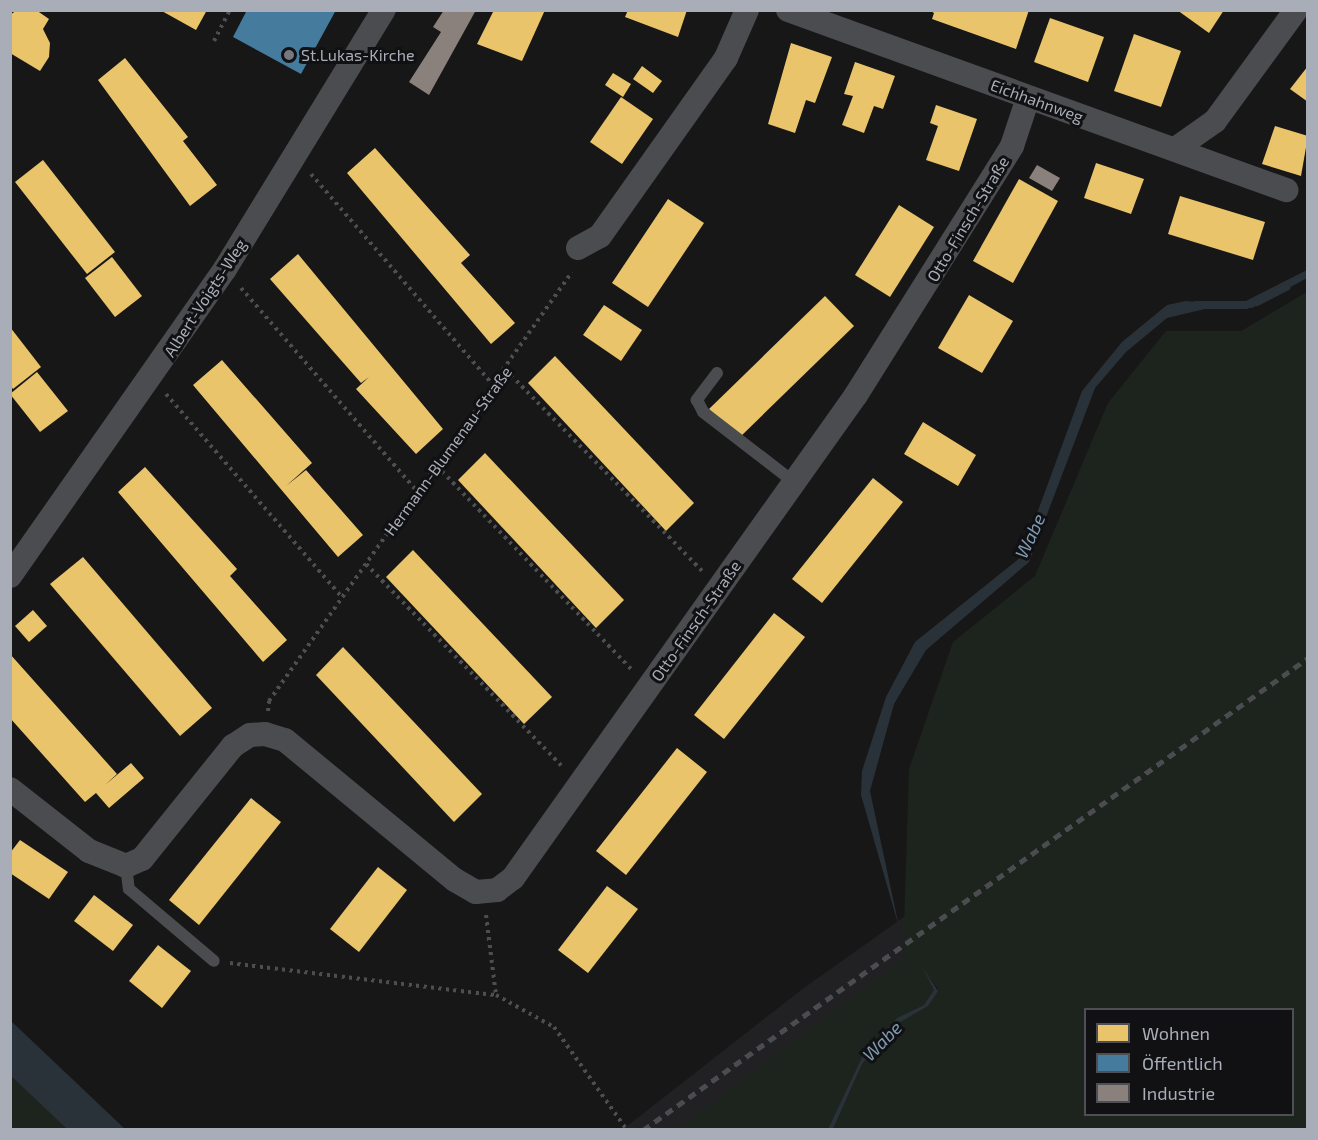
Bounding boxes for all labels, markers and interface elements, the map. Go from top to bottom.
place label: St.Lukas-Kirche [301,45,415,65]
marker: St.Lukas-Kirche [282,48,296,62]
street label: Eichhahnweg [988,75,1086,127]
street label: Otto-Finsch-Straße [923,153,1013,285]
street label: Albert-Voigts-Weg [160,236,250,360]
street label: Hermann-Blumenau-Straße [380,363,516,539]
water label: Wabe [1010,510,1050,562]
street label: Otto-Finsch-Straße [647,557,745,685]
legend [1084,1008,1294,1116]
water label: Wabe [858,1017,906,1065]
text: Wohnen [1142,1022,1210,1044]
text: Öffentlich [1142,1052,1223,1074]
text: Industrie [1142,1082,1215,1104]

